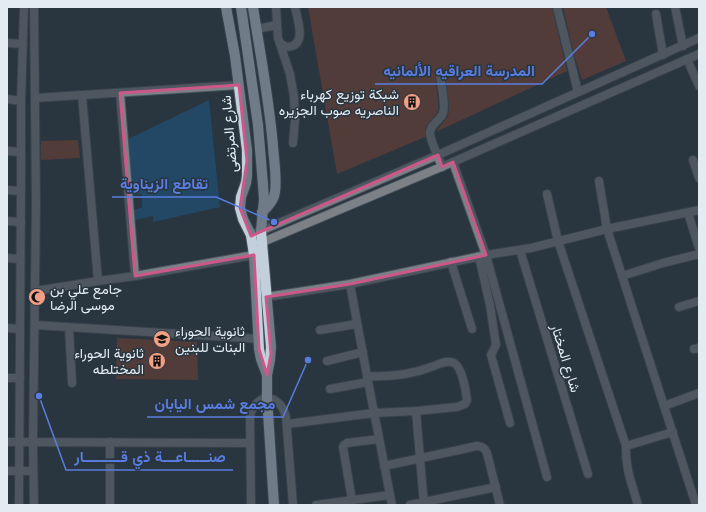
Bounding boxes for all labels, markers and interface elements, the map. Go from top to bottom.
callout: المدرسة العراقيه الألمانيه [375,57,542,84]
text: المدرسة العراقيه الألمانيه [383,62,535,80]
place label: شبكة توزيع كهرباء الناصريه صوب الجزيره [279,86,399,119]
building icon: شبكة توزيع كهرباء الناصريه صوب الجزيره [402,92,422,112]
street label: شارع المرتضى [218,95,243,173]
callout: تقاطع الزيناوية [112,170,216,197]
text: تقاطع الزيناوية [120,175,208,194]
place label: جامع علي بن موسى الرضا [50,281,122,314]
mosque icon: جامع علي بن موسى الرضا [27,287,47,307]
street label: شارع المختار [545,321,584,395]
place label: ثانوية الحوراء البنات للبنين [175,323,245,356]
school or university icon: ثانوية الحوراء البنات للبنين [152,329,172,349]
place label: ثانوية الحوراء المختلطه [74,345,144,377]
building icon: ثانوية الحوراء المختلطه [147,351,167,371]
callout: مجمع شمس اليابان [147,390,283,417]
text: مجمع شمس اليابان [155,395,275,414]
callout: صنـــــاعـــة ذي قـــــــــار [66,443,233,470]
text: صنـــــاعـــة ذي قـــــــــار [73,448,226,470]

